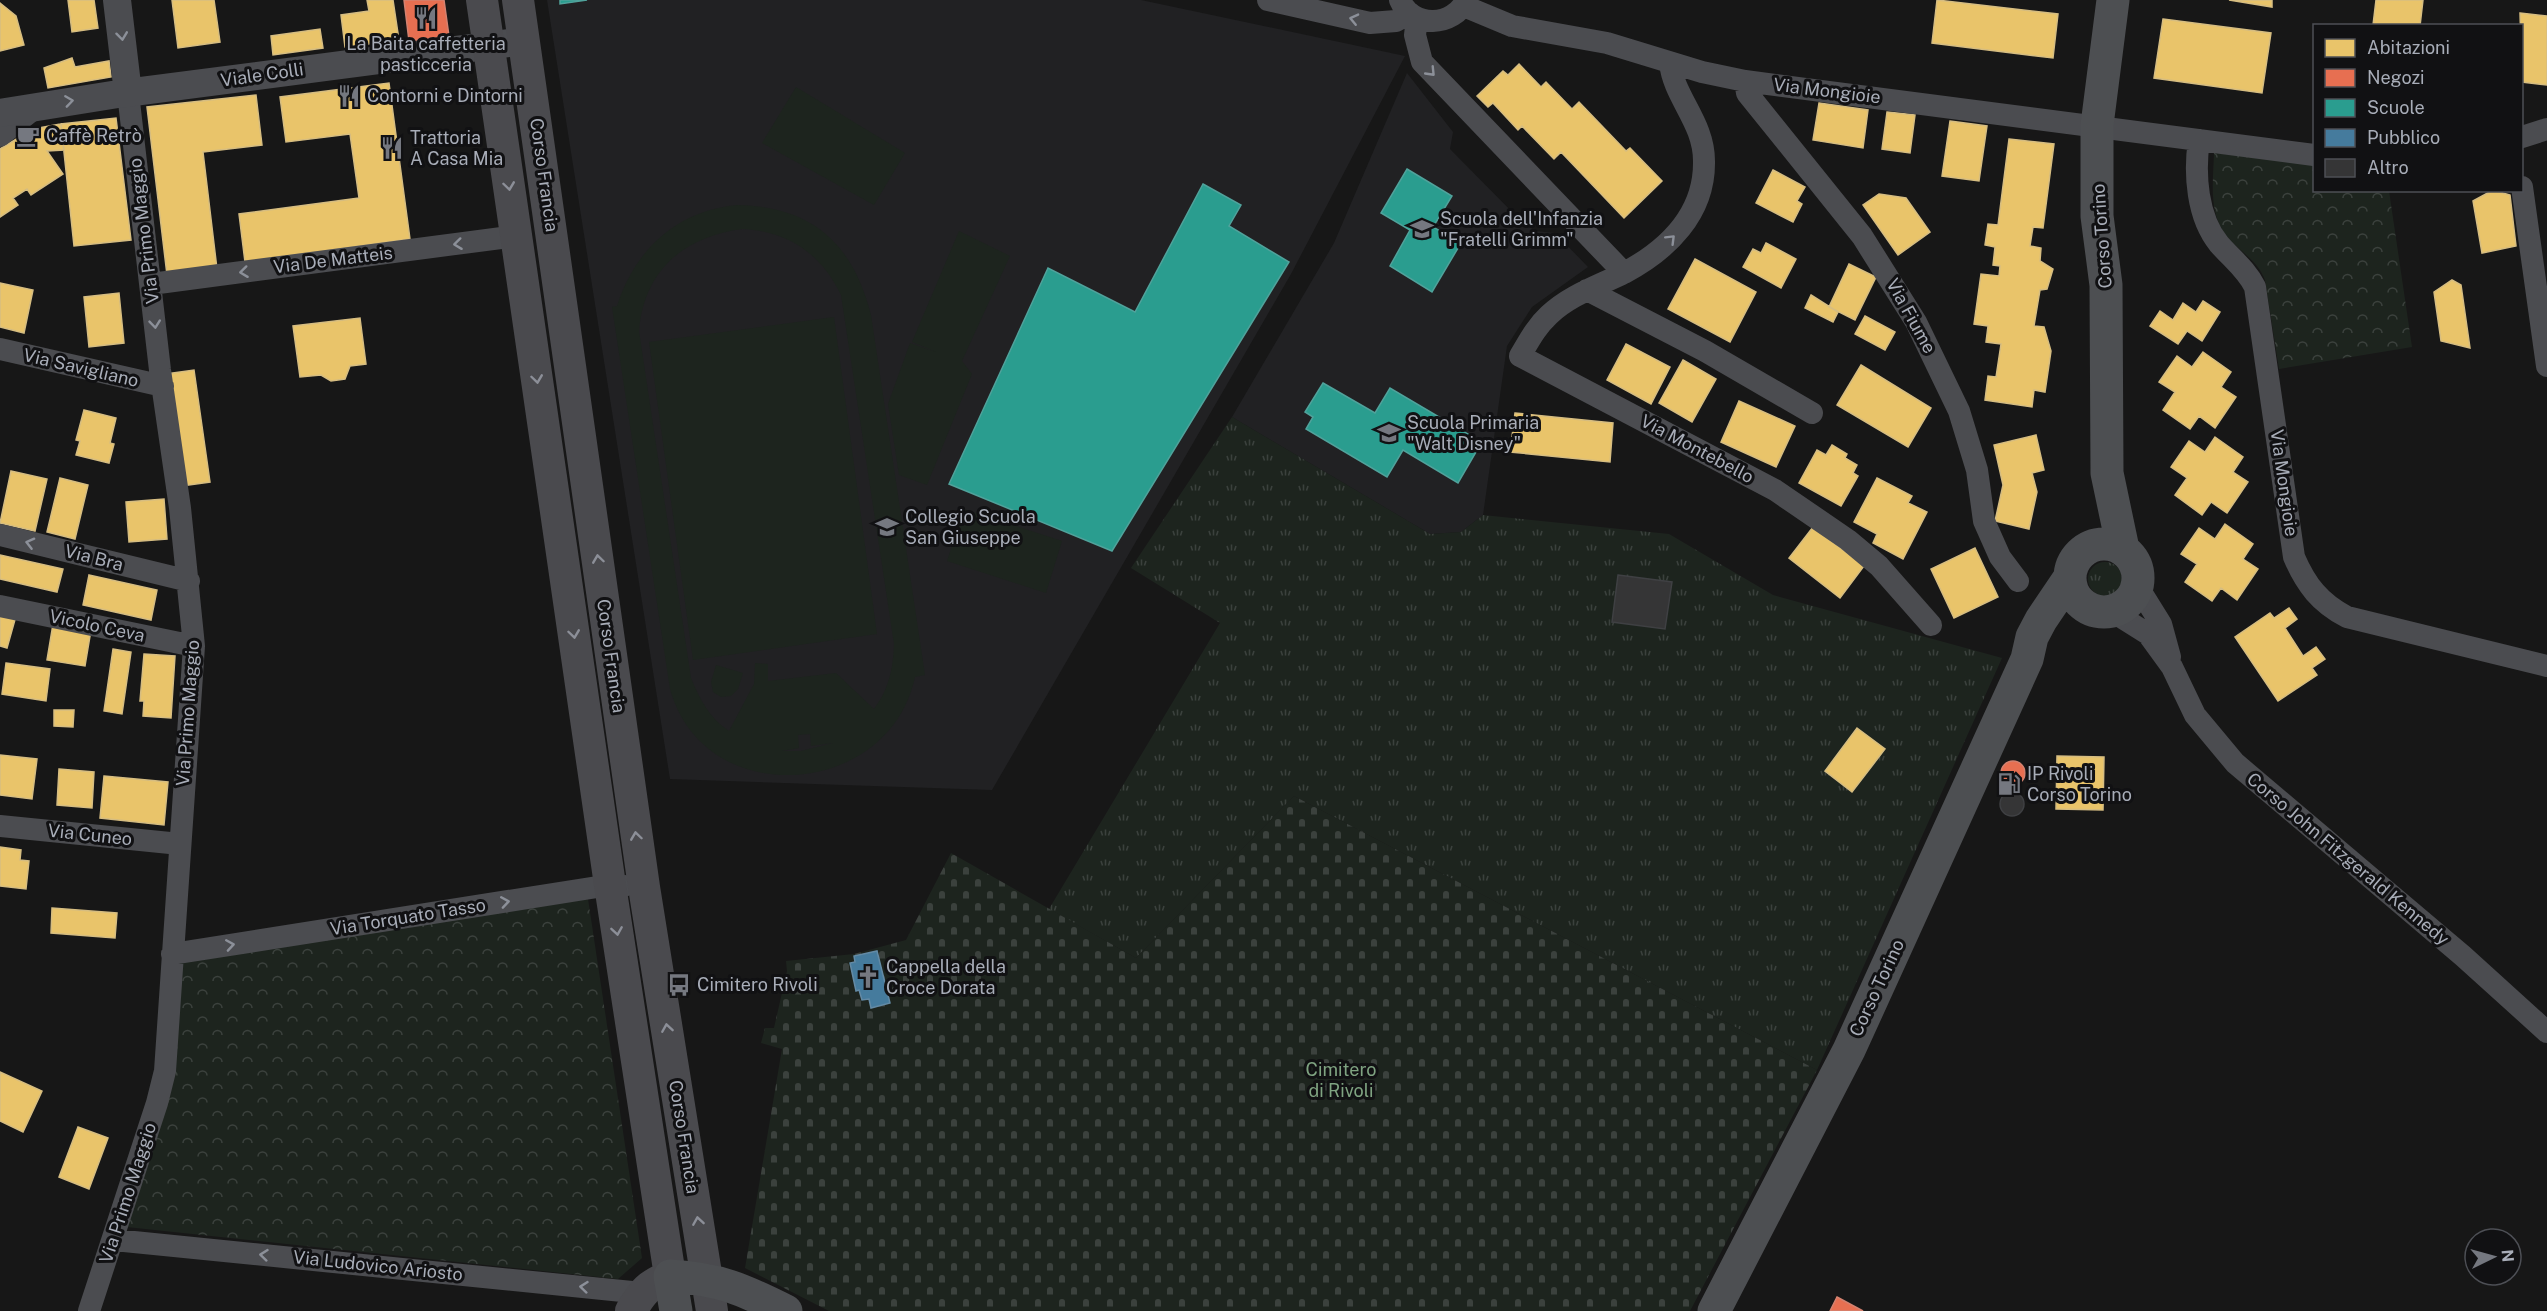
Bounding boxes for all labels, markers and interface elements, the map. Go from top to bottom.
restaurant icon: La Baita caffetteria pasticceria [413,5,439,31]
one-way arrow [1349,13,1359,26]
legend [2313,24,2523,192]
one-way arrow [115,31,128,40]
place label: La Baita caffetteria pasticceria [346,33,506,75]
text: Abitazioni [2367,37,2450,58]
street label: Viale Colli [219,58,305,91]
one-way arrow [1424,65,1435,75]
text: Negozi [2367,67,2425,88]
street label: Via Mongioie [1772,74,1882,107]
restaurant icon: Contorni e Dintorni [336,83,362,109]
place label: Contorni e Dintorni [367,85,523,106]
one-way arrow [64,95,74,107]
text: Scuole [2367,97,2425,118]
street label: Corso Francia [526,117,563,233]
cafe icon: Caffè Retrò [15,123,41,149]
place label: Caffè Retrò [46,125,142,146]
place label: Trattoria A Casa Mia [410,127,503,169]
text: Pubblico [2367,127,2440,148]
restaurant icon: Trattoria A Casa Mia [379,135,405,161]
street label: Via Primo Maggio [124,157,163,305]
text: Altro [2367,157,2409,178]
one-way arrow [503,181,515,191]
street label: Corso Torino [2087,183,2116,289]
place label: Scuola dell'Infanzia "Fratelli Grimm" [1440,208,1603,250]
school or university icon: Scuola dell'Infanzia "Fratelli Grimm" [1409,216,1435,242]
one-way arrow [1664,236,1675,247]
one-way arrow [454,237,463,250]
street label: Via De Matteis [272,242,394,277]
one-way arrow [239,265,249,277]
street label: Via Fiume [1882,275,1941,357]
one-way arrow [149,320,161,329]
street label: Via Savigliano [21,344,141,391]
one-way arrow [530,374,542,384]
street label: Via Montebello [1637,410,1757,487]
place label: Scuola Primaria "Walt Disney" [1407,412,1539,454]
school or university icon: Scuola Primaria "Walt Disney" [1376,420,1402,446]
street label: Via Mongioie [2267,428,2302,538]
place label: Collegio Scuola San Giuseppe [905,506,1036,548]
school or university icon: Collegio Scuola San Giuseppe [874,514,900,540]
one-way arrow [25,537,35,550]
street label: Via Bra [63,540,126,575]
one-way arrow [592,555,604,564]
street label: Corso Francia [593,598,630,714]
street label: Vicolo Ceva [47,605,147,646]
one-way arrow [567,630,579,639]
street label: Via Primo Maggio [172,639,203,787]
place label: IP Rivoli Corso Torino [2027,763,2132,805]
street label: Corso John Fitzgerald Kennedy [2243,768,2454,950]
fuel station icon: IP Rivoli Corso Torino [1996,771,2022,797]
street label: Via Cuneo [47,820,133,849]
one-way arrow [631,831,643,840]
street label: Via Torquato Tasso [329,894,487,939]
one-way arrow [501,896,510,908]
one-way arrow [611,926,623,936]
street label: Corso Torino [1845,936,1908,1040]
one-way arrow [225,939,234,951]
place label: Cappella della Croce Dorata [886,956,1006,998]
church icon: Cappella della Croce Dorata [855,964,881,990]
bus stop icon: Cimitero Rivoli [666,972,692,998]
place label: Cimitero Rivoli [697,974,818,995]
one-way arrow [661,1024,673,1033]
park label: Cimitero di Rivoli [1305,1059,1377,1101]
street label: Corso Francia [665,1079,704,1195]
street label: Via Primo Maggio [95,1120,160,1266]
one-way arrow [692,1216,704,1225]
north arrow [2463,1227,2523,1287]
street label: Via Ludovico Ariosto [292,1246,464,1285]
one-way arrow [260,1249,269,1262]
text: N [2497,1249,2517,1263]
one-way arrow [579,1281,588,1294]

